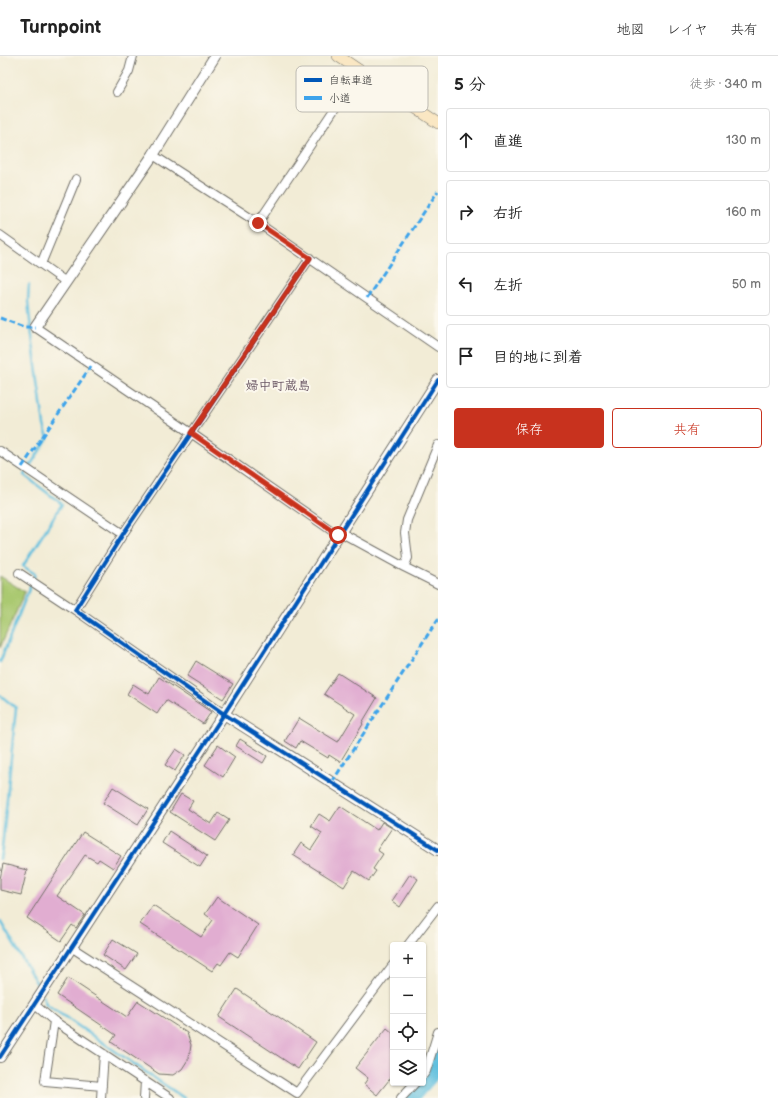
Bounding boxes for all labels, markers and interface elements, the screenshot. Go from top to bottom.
text: Turnpoint [20,16,101,39]
text: 地図 [617,21,645,38]
text: レイヤ [667,21,708,38]
text: 共有 [730,21,758,38]
legend [296,66,428,112]
text: 自転車道 [329,74,373,87]
text: 5 分 [454,75,485,95]
text: 徒歩 · 340 m [690,76,762,92]
text: 小道 [329,92,351,105]
icon: ahead [455,129,477,151]
text: 直進 [493,132,523,151]
text: 130 m [726,132,761,148]
icon: right [455,201,477,223]
text: 右折 [493,204,523,223]
text: 160 m [726,204,761,220]
route end [249,214,267,232]
icon: left [455,273,477,295]
text: 左折 [493,276,523,295]
text: 50 m [732,276,761,292]
icon: arrive [455,345,477,367]
text: 目的地に到着 [493,348,583,367]
district label: 婦中町蔵島 [245,378,311,394]
button: 保存 [454,408,604,448]
button: 共有 [612,408,762,448]
route start [329,526,347,544]
map controls [390,942,426,1086]
button: + [390,942,426,978]
button: − [390,978,426,1014]
button: locate [390,1014,426,1050]
button: layers [390,1050,426,1086]

